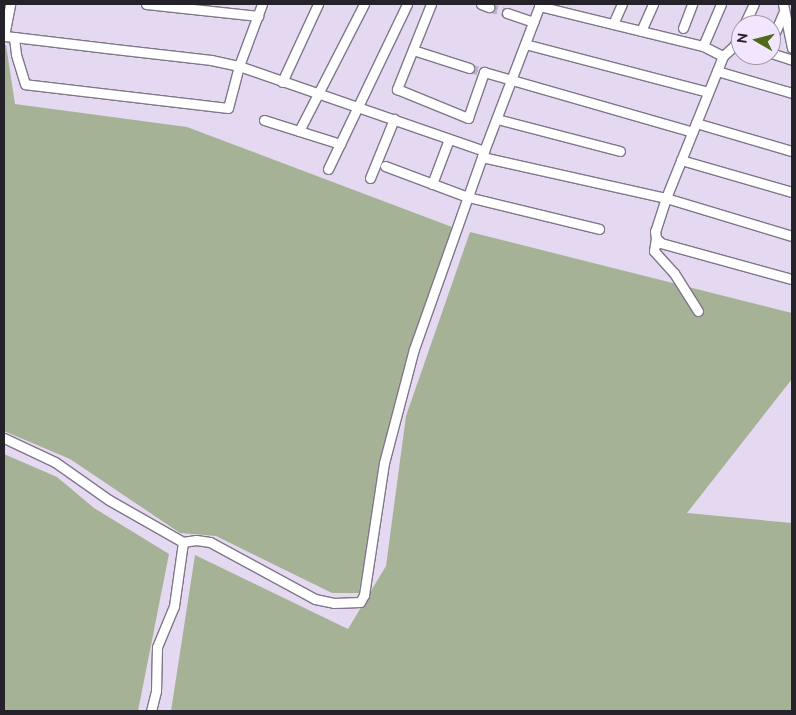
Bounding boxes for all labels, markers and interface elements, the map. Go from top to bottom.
north arrow [731,15,781,65]
text: N [733,32,751,44]

